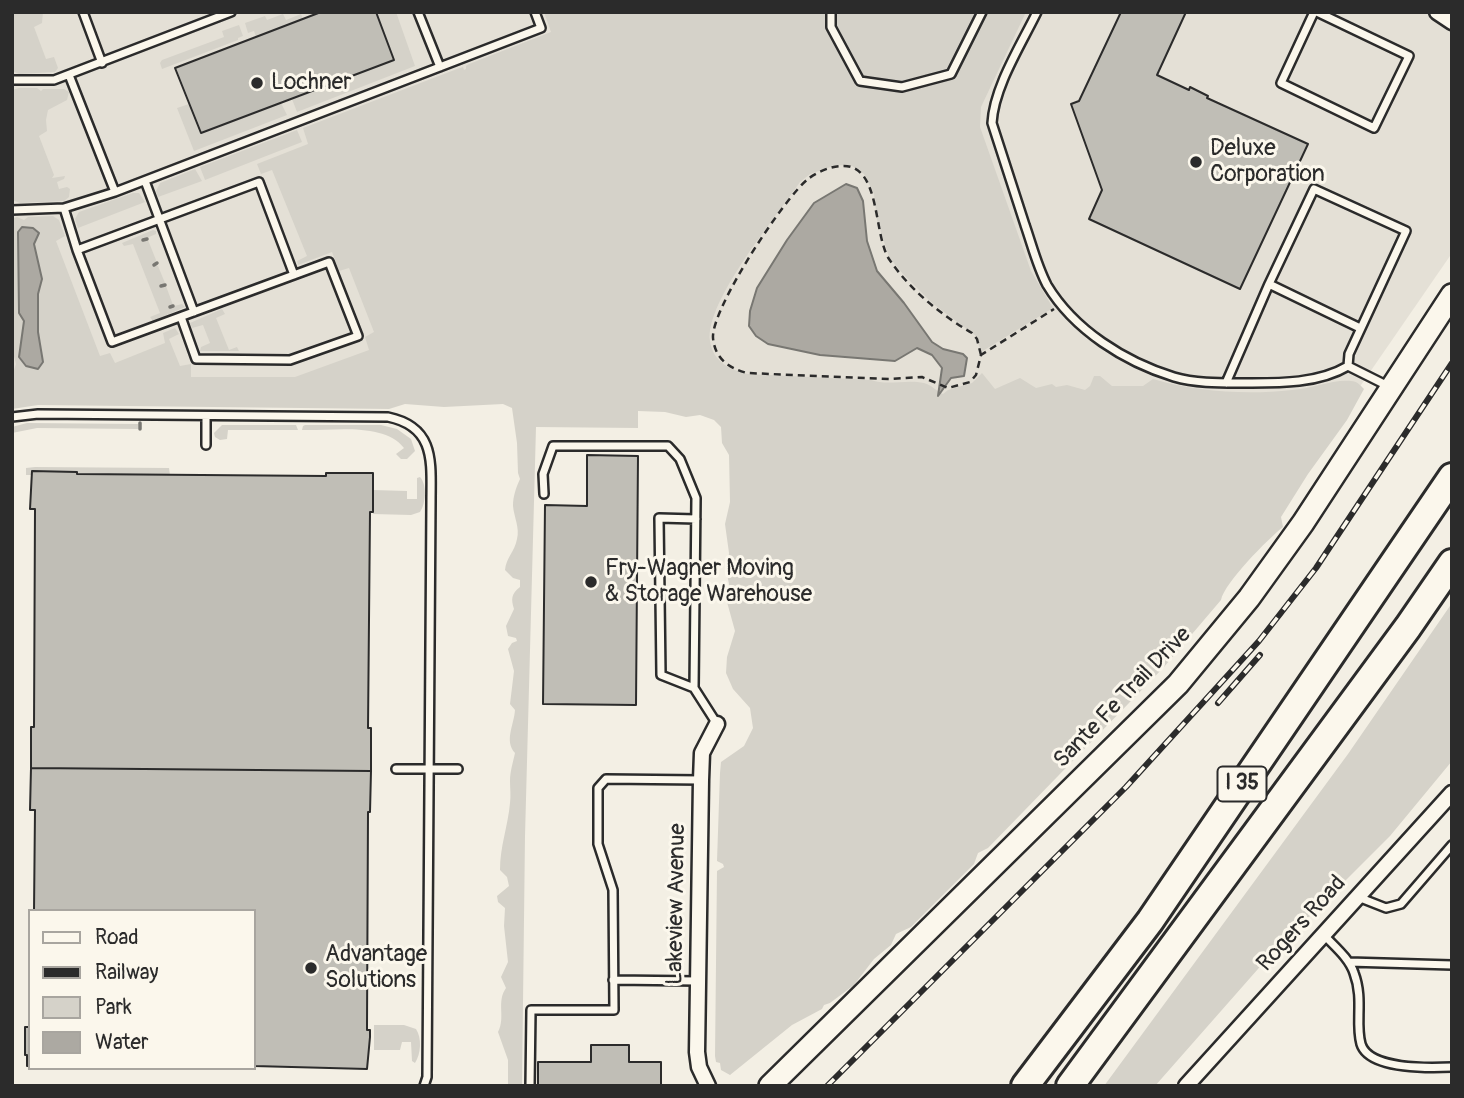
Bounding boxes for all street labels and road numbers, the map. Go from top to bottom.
street label: Sante Fe Trail Drive [1048,622,1198,774]
road number: I 35 [1218,766,1266,802]
street label: Lakeview Avenue [662,823,692,985]
street label: Rogers Road [1252,870,1352,978]

